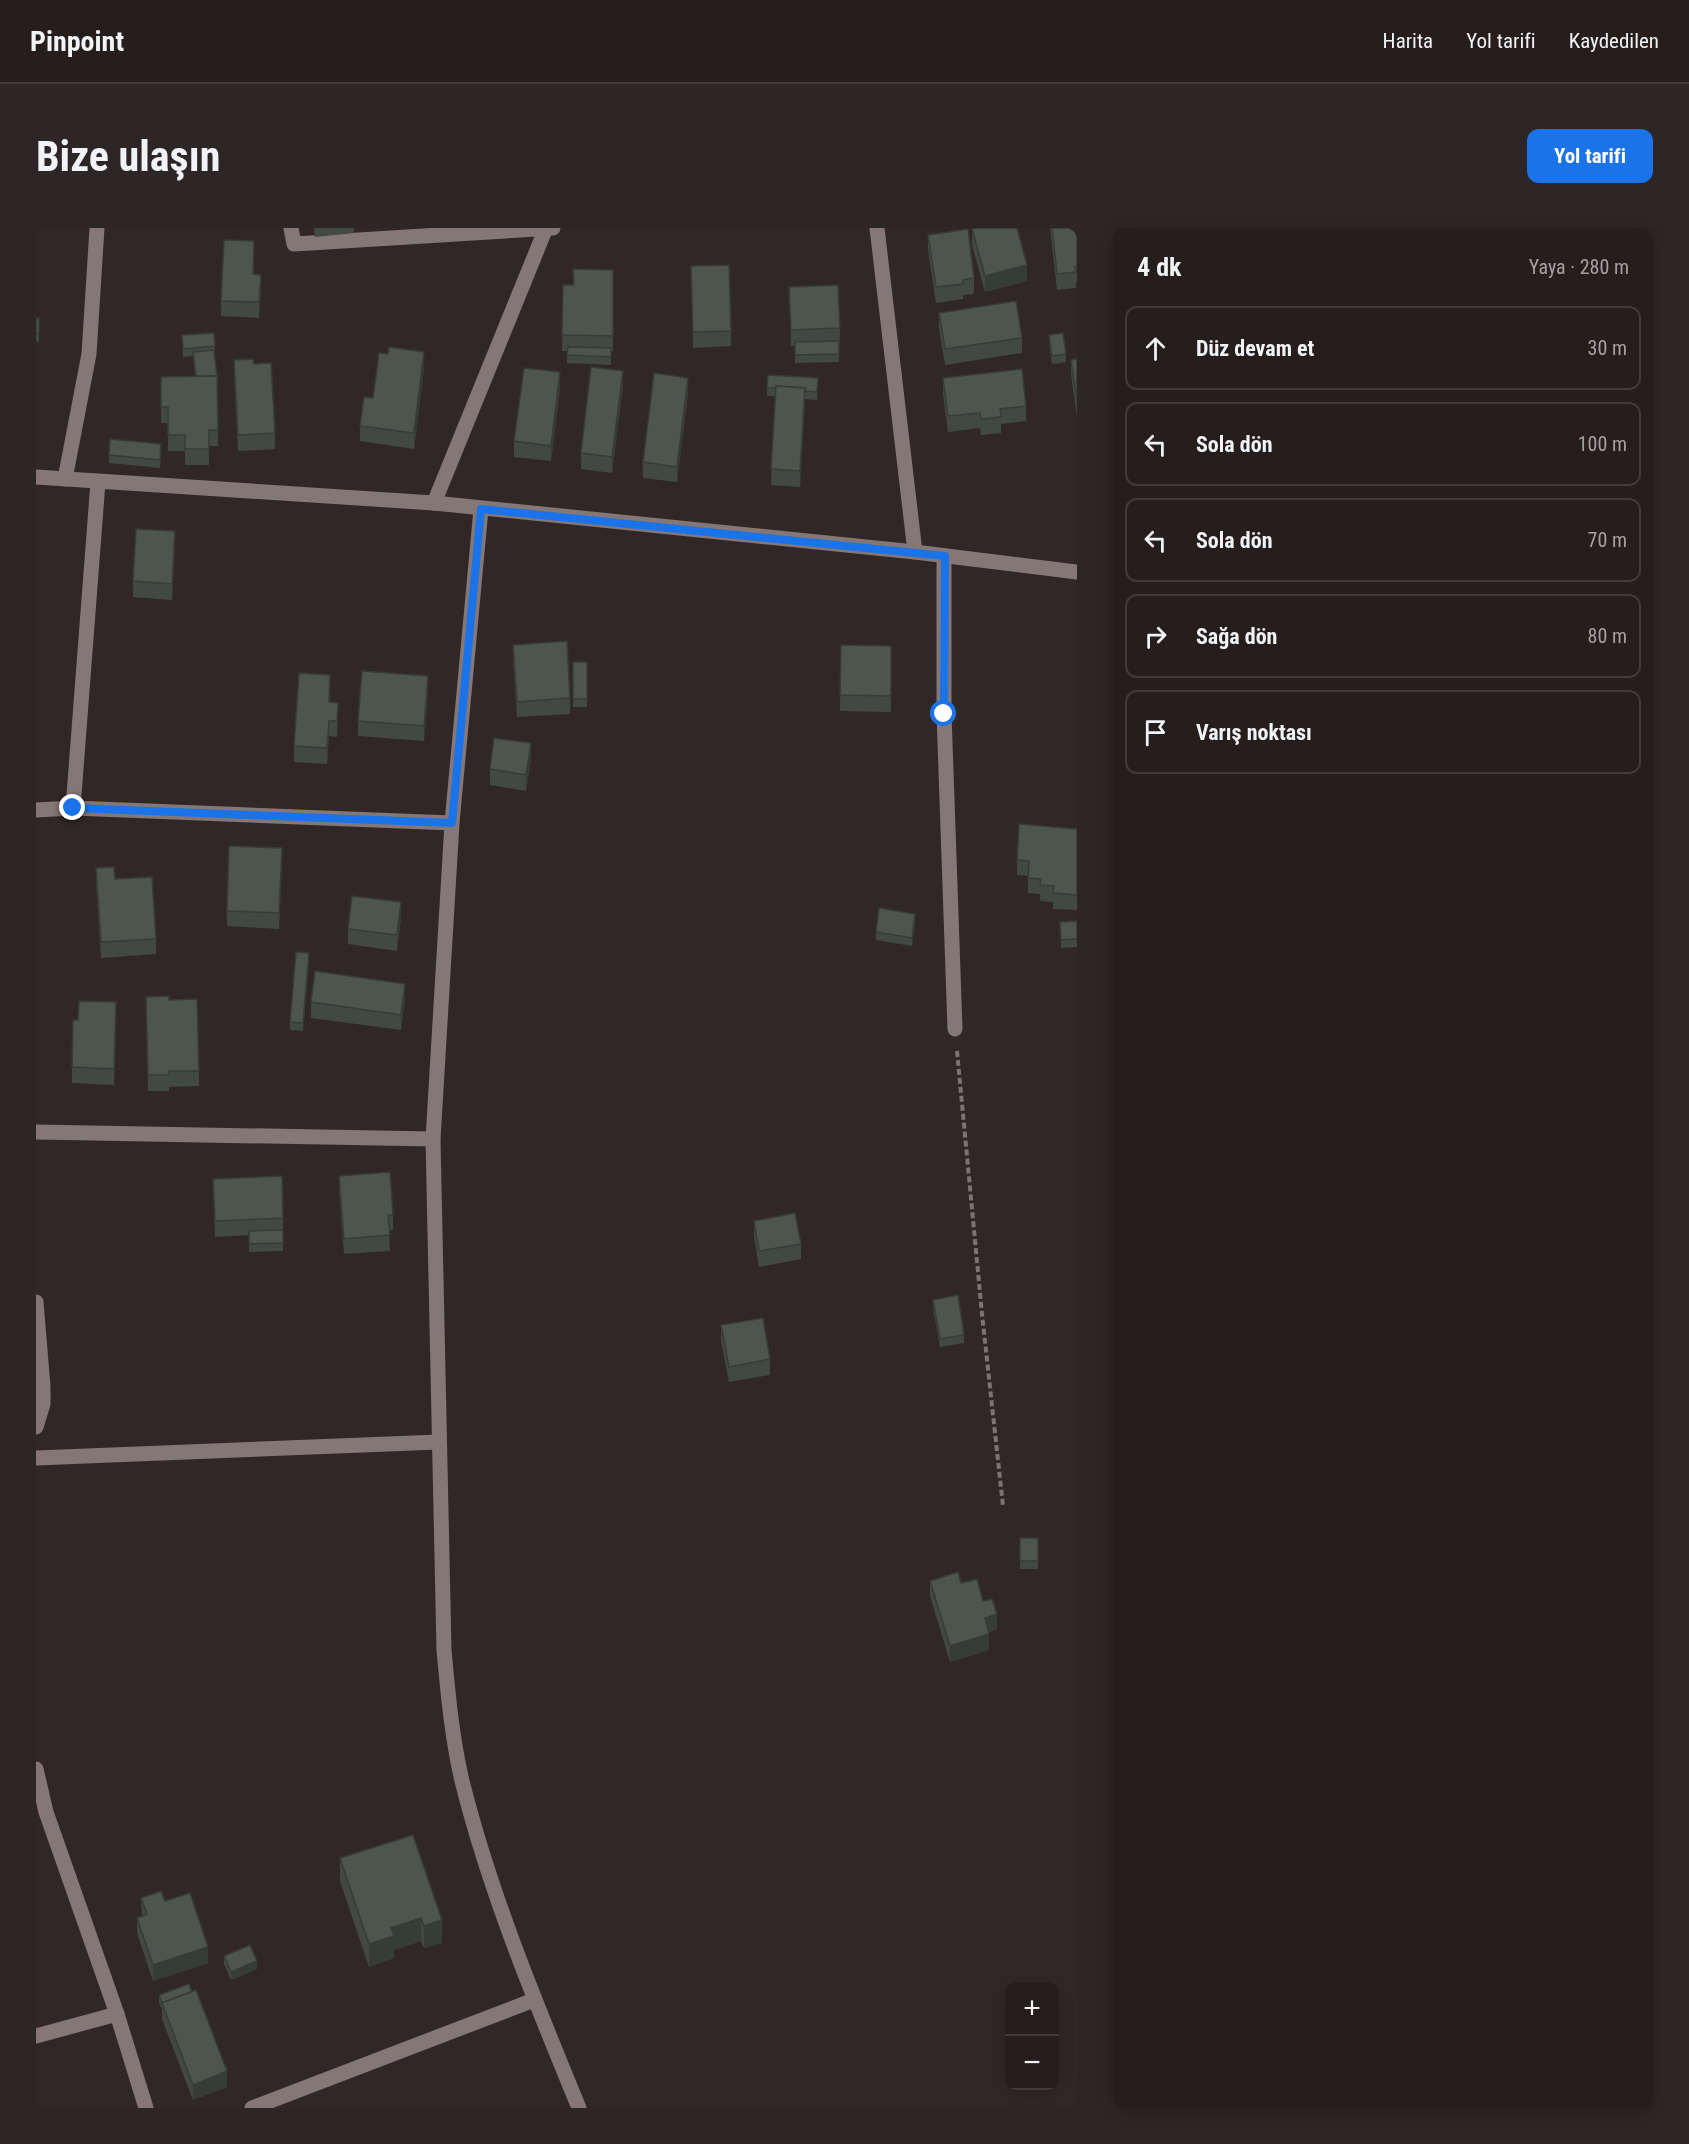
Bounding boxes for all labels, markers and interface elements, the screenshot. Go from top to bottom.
text: Pinpoint [30,25,124,58]
text: Harita [1383,29,1433,53]
text: Yol tarifi [1466,29,1536,53]
text: Kaydedilen [1569,29,1659,53]
button: Yol tarifi [1527,129,1653,183]
text: Bize ulaşın [36,132,220,181]
text: 4 dk [1137,252,1181,282]
text: Yaya · 280 m [1529,255,1629,279]
icon: ahead [1139,332,1172,365]
text: Düz devam et [1196,336,1314,361]
text: 30 m [1588,336,1627,360]
icon: left [1139,428,1172,461]
text: Sola dön [1196,432,1272,457]
text: 100 m [1578,432,1627,456]
icon: left [1139,524,1172,557]
text: Sola dön [1196,528,1272,553]
text: 70 m [1588,528,1627,552]
icon: right [1139,620,1172,653]
text: Sağa dön [1196,624,1277,649]
text: 80 m [1588,624,1627,648]
route start [930,700,956,726]
icon: arrive [1139,716,1172,749]
text: Varış noktası [1196,720,1312,745]
route end [59,794,85,820]
map controls [1005,1982,1059,2090]
button: + [1005,1982,1059,2036]
button: − [1005,2036,1059,2090]

